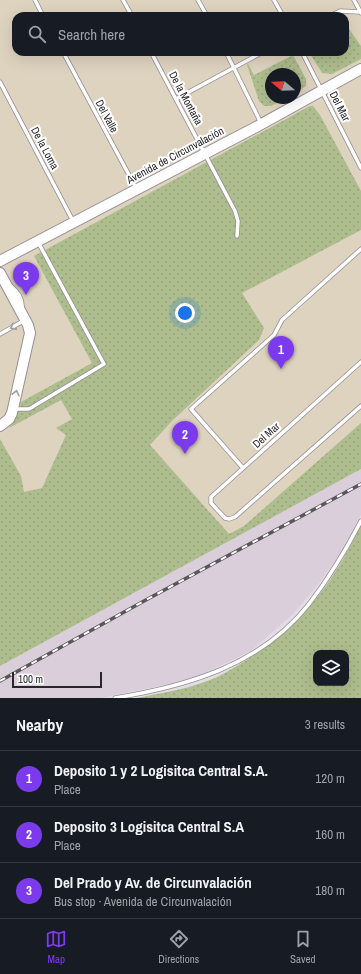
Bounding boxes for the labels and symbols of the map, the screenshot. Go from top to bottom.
north arrow [265,68,301,104]
street label: De la Montaña [166,69,206,127]
street label: Del Mar [327,89,353,123]
street label: Del Valle [93,97,121,135]
street label: Avenida de Circunvalación [123,123,226,187]
street label: De la Loma [28,124,62,172]
pin: 3 [13,262,39,295]
your location [175,303,195,323]
one-way arrow [10,322,17,329]
pin: 1 [268,336,294,369]
one-way arrow [12,389,20,396]
street label: Del Mar [250,419,282,451]
pin: 2 [172,421,198,454]
scale bar [12,670,102,689]

